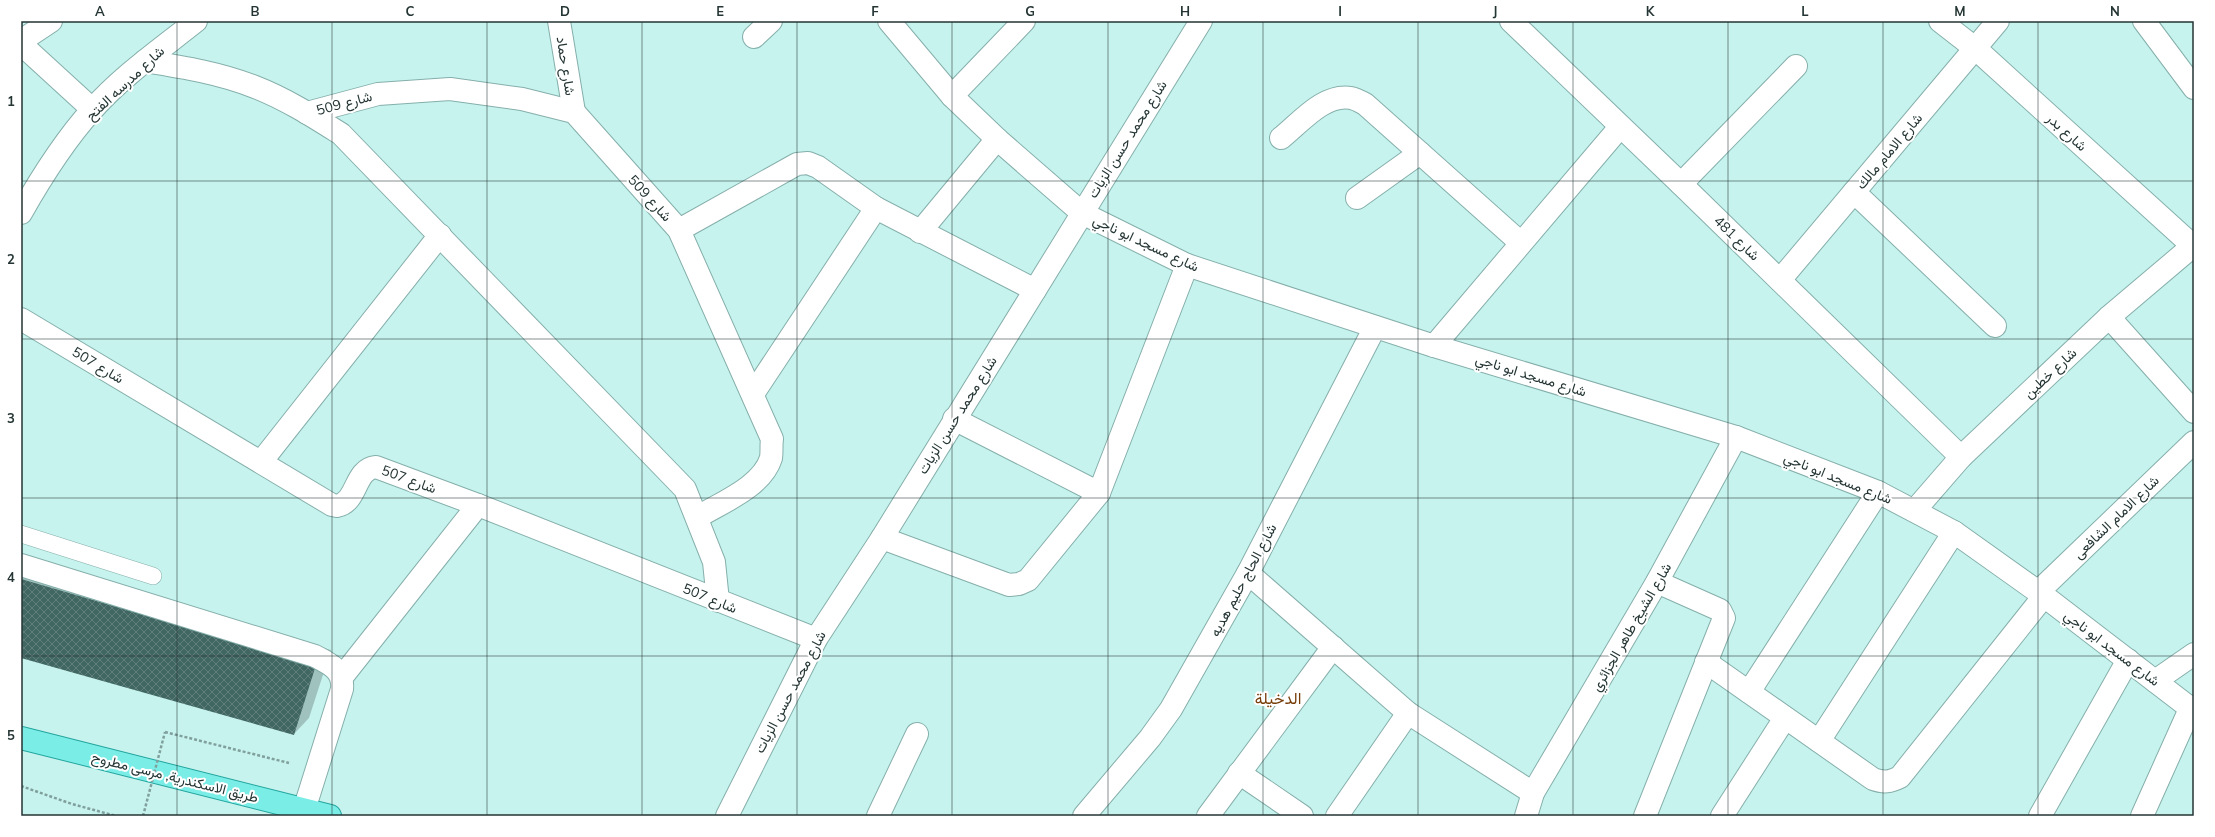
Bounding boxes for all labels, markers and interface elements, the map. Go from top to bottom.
text: A [95,3,105,19]
text: B [251,3,260,19]
text: C [406,3,415,19]
text: D [560,3,570,19]
text: E [716,3,724,19]
text: F [871,3,879,19]
text: G [1025,3,1035,19]
text: H [1180,3,1190,19]
text: I [1338,3,1342,19]
text: J [1493,3,1497,19]
text: K [1646,3,1656,19]
text: L [1801,3,1809,19]
text: M [1954,3,1966,19]
text: N [2110,3,2120,19]
street label: شارع حماد [550,35,580,97]
street label: شارع مدرسه الفتح [82,42,170,126]
street label: شارع محمد حسن الزيات [1083,77,1172,202]
street label: شارع 509 [314,87,374,121]
text: 1 [7,93,15,109]
street label: شارع الامام مالك [1852,109,1928,194]
street label: شارع بدر [2041,109,2091,156]
street label: شارع 509 [623,171,676,227]
street label: شارع مسجد ابو ناجي [1089,211,1202,278]
street label: شارع 481 [1709,212,1764,266]
text: 2 [7,251,15,267]
street label: شارع 507 [68,343,127,389]
street label: شارع خطين [2020,344,2082,404]
street label: شارع مسجد ابو ناجي [1472,350,1589,403]
street label: شارع محمد حسن الزيات [913,353,1002,478]
text: 3 [7,410,15,426]
street label: شارع مسجد ابو ناجي [1780,448,1895,511]
street label: شارع 507 [378,461,439,499]
street label: شارع الامام الشافعى [2069,471,2164,564]
street label: شارع الحاج حليم هديه [1206,520,1282,641]
street label: شارع الشيخ طاهر الجزائري [1587,559,1678,696]
text: 4 [7,569,15,585]
street label: شارع 507 [679,579,740,619]
street label: شارع مسجد ابو ناجي [2059,606,2163,692]
street label: شارع محمد حسن الزيات [750,628,832,757]
district label: الدخيلة [1255,688,1301,708]
text: 5 [7,727,15,743]
street label: طريق الاسكندرية, مرسى مطروح [89,748,260,808]

